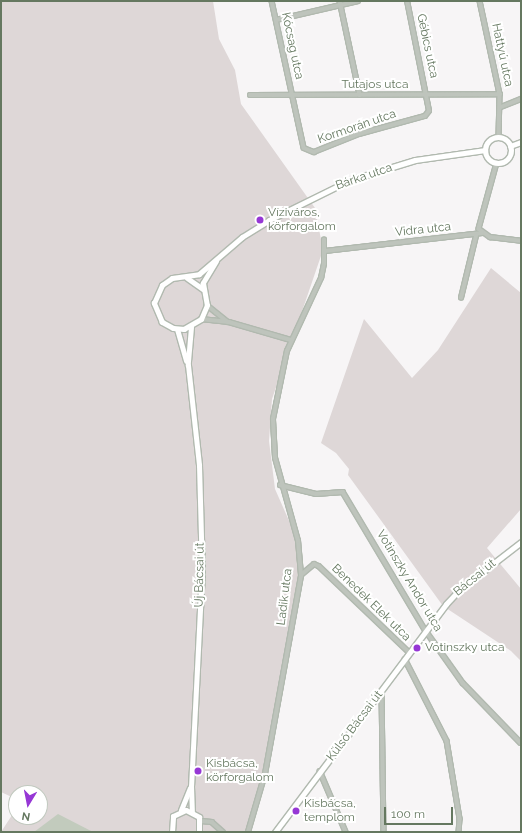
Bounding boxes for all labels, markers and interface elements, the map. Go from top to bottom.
street label: Kócsag utca [278,11,306,81]
street label: Gébics utca [413,13,441,79]
street label: Hattyú utca [488,22,516,88]
street label: Tutajos utca [342,78,408,92]
street label: Kormorán utca [316,107,398,147]
street label: Bárka utca [334,161,394,193]
place label: Víziváros, körforgalom [268,206,336,234]
marker: Víziváros, körforgalom [255,215,265,225]
street label: Vidra utca [394,220,452,240]
street label: Votinszky Andor utca [373,527,445,635]
street label: Új Bácsai út [192,542,208,608]
street label: Bácsai út [451,557,499,599]
street label: Benedek Elek utca [329,562,413,644]
street label: Ladik utca [274,568,296,626]
place label: Votinszky utca [425,641,505,655]
marker: Votinszky utca [412,643,422,653]
street label: Külső Bácsai út [324,688,386,764]
place label: Kisbácsa, körforgalom [206,757,274,785]
marker: Kisbácsa, körforgalom [193,766,203,776]
north arrow [8,785,48,825]
place label: Kisbácsa, templom [304,797,356,825]
scale bar [386,799,455,825]
marker: Kisbácsa, templom [291,806,301,816]
text: 100 m [391,807,425,821]
text: N [21,809,31,823]

